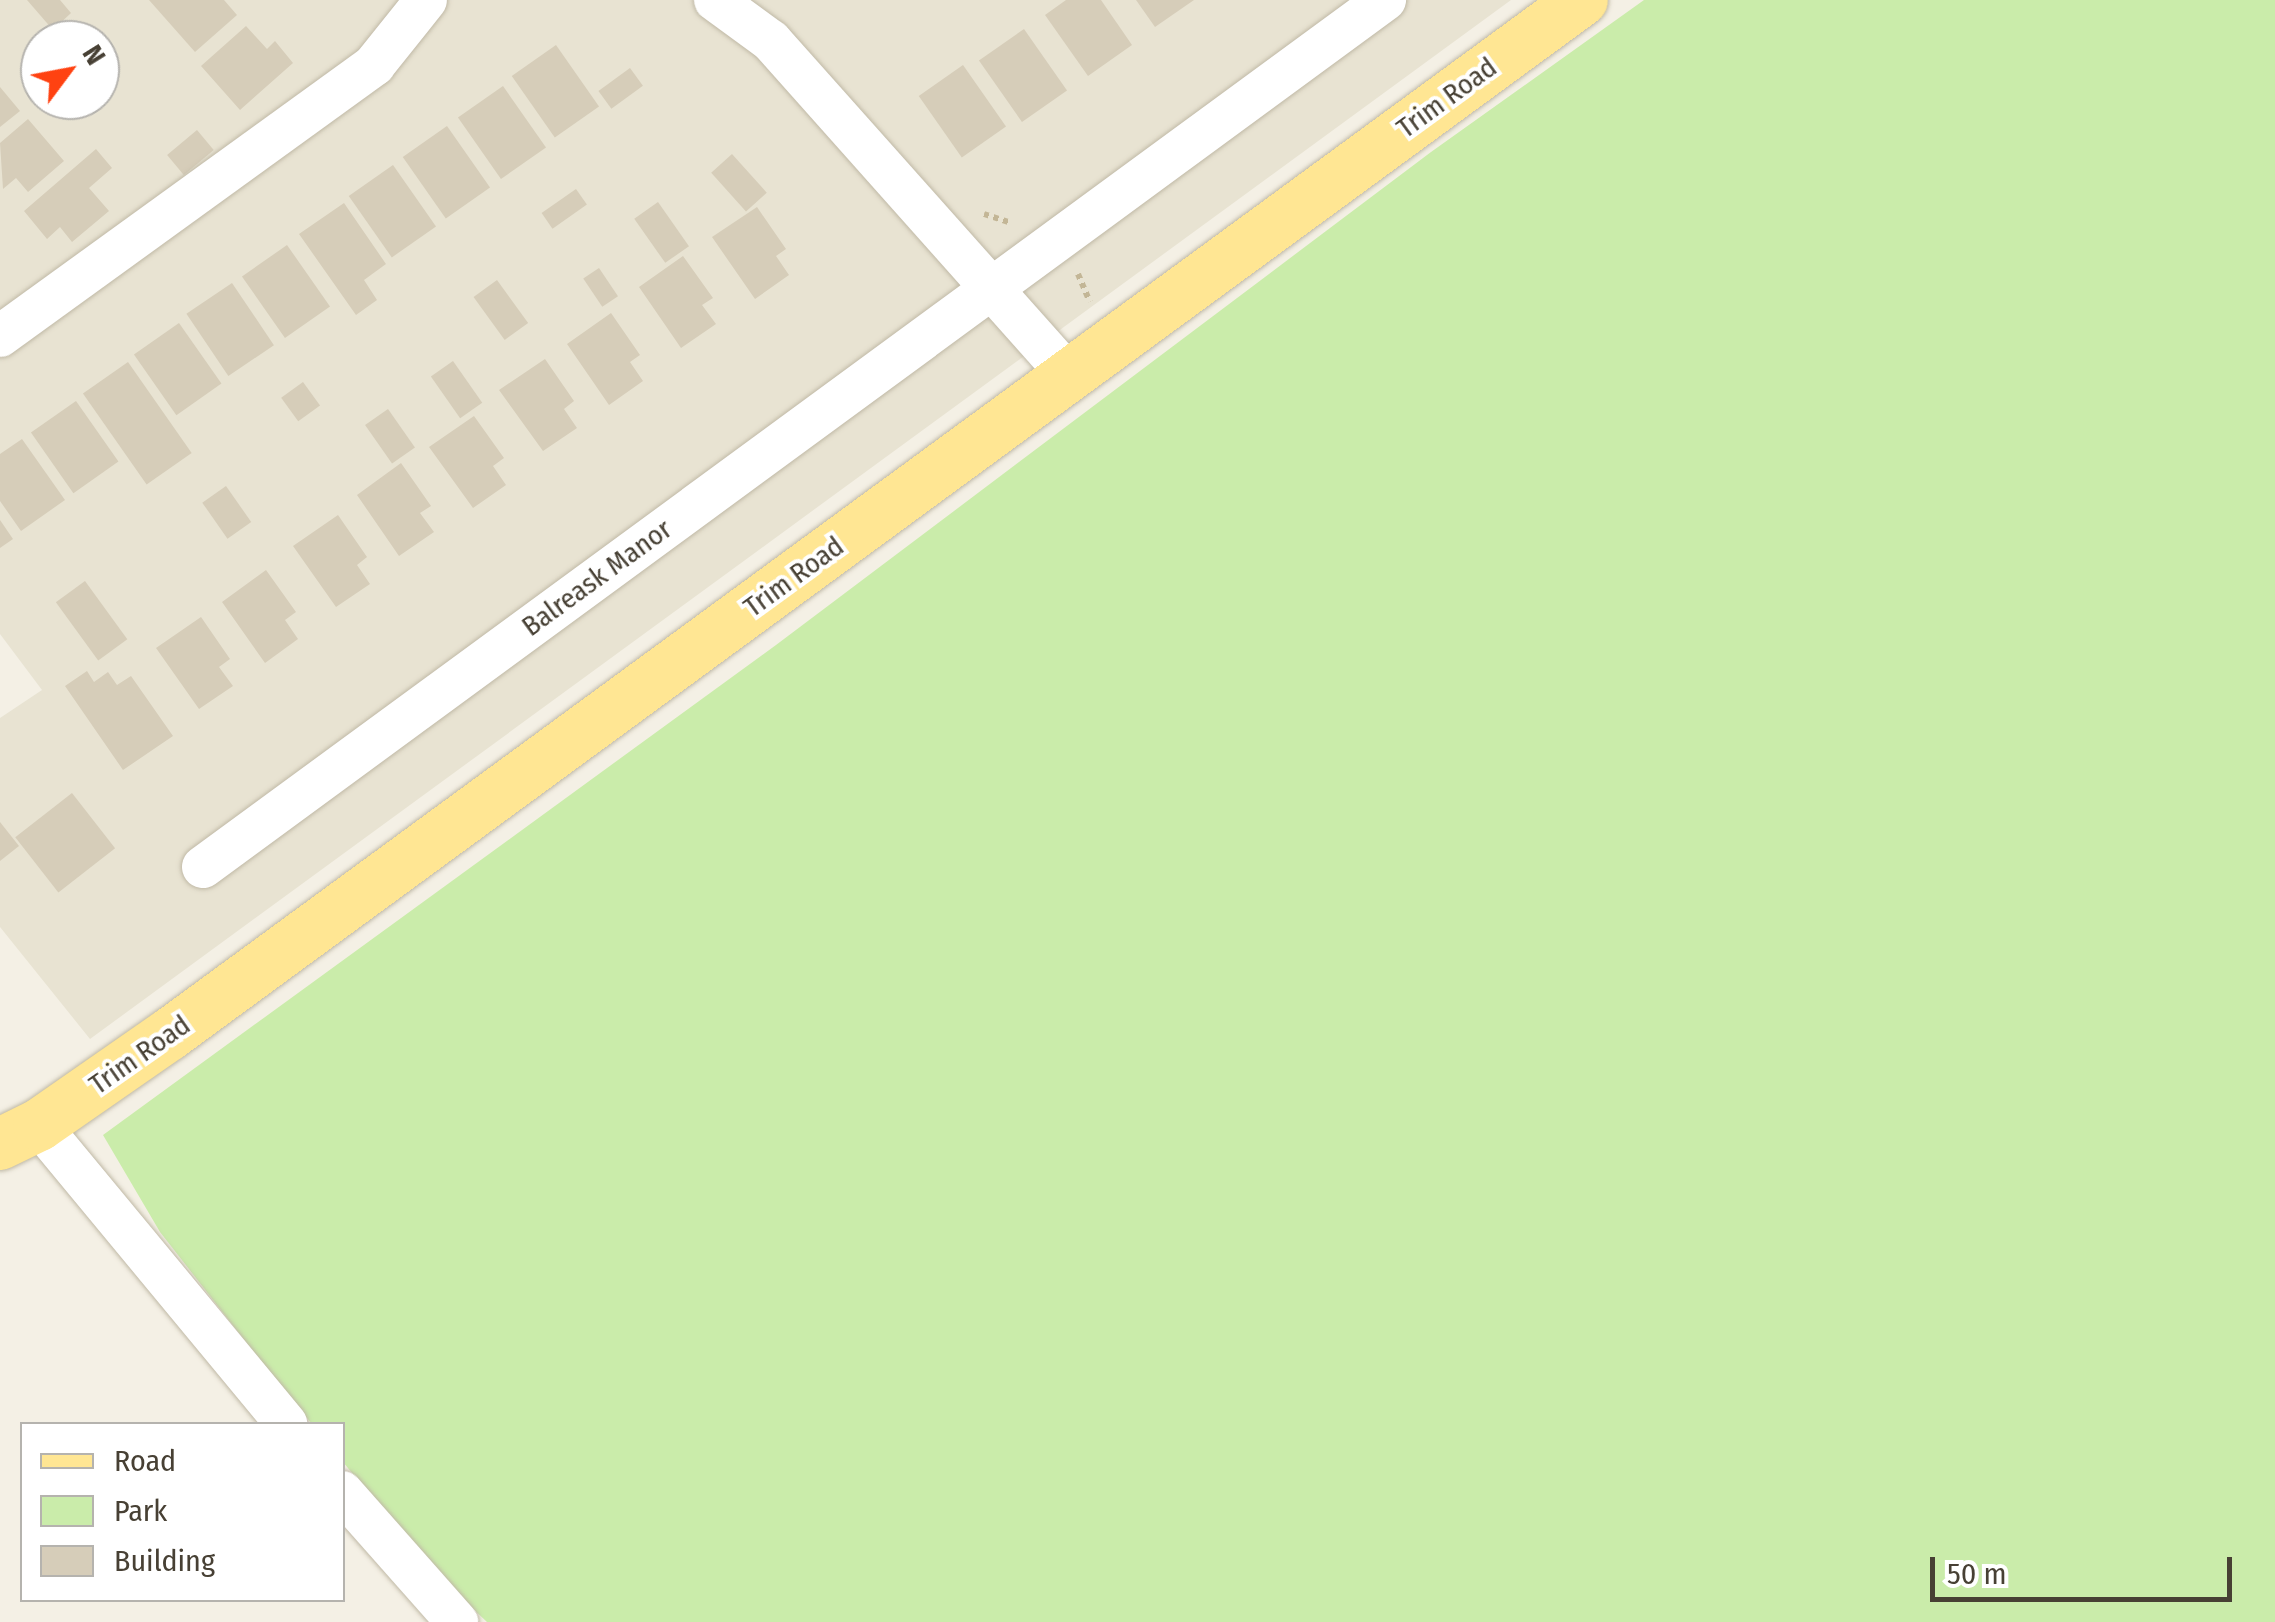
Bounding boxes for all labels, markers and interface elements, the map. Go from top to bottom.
north arrow [20,20,120,120]
text: N [76,39,113,71]
street label: Trim Road [1391,51,1503,145]
street label: Balreask Manor [516,512,678,644]
street label: Trim Road [738,530,850,624]
street label: Trim Road [83,1008,197,1102]
legend [20,1422,345,1602]
text: Road [114,1443,176,1479]
text: Park [114,1493,167,1529]
scale bar [1935,1537,2238,1599]
text: Building [114,1543,215,1579]
text: 50 m [1947,1556,2007,1592]

